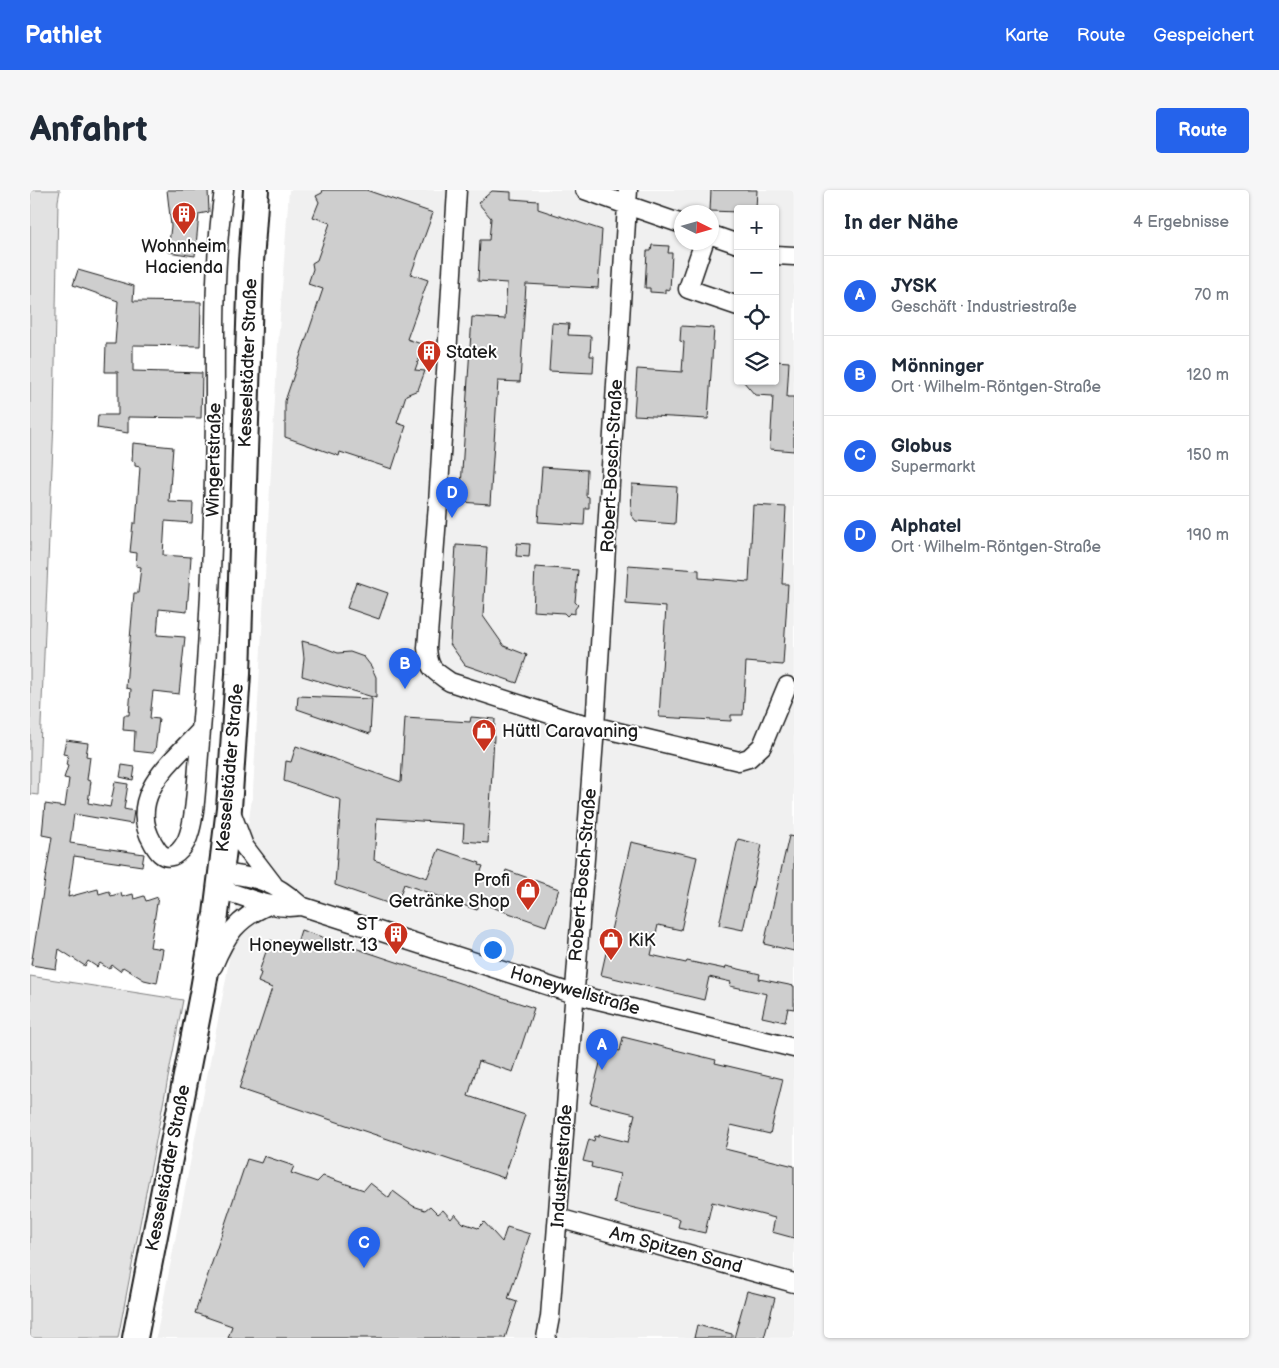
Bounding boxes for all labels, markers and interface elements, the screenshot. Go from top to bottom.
text: Pathlet [25,21,102,50]
text: Karte [1005,25,1049,46]
text: Route [1077,25,1125,46]
text: Gespeichert [1153,25,1254,46]
button: Route [1156,108,1249,153]
text: Anfahrt [30,109,148,152]
building icon: Wohnheim Hacienda [171,201,197,235]
north arrow [674,205,719,250]
map controls [734,205,779,385]
button: + [734,205,779,250]
text: In der Nähe [844,210,958,235]
text: 4 Ergebnisse [1133,213,1229,232]
place label: Wohnheim Hacienda [141,236,227,278]
button: − [734,250,779,295]
text: JYSK [891,275,937,298]
street label: Kesselstädter Straße [235,278,261,448]
text: A [855,286,865,305]
text: 70 m [1194,286,1229,305]
button: locate [734,295,779,340]
text: Geschäft · Industriestraße [891,298,1077,317]
building icon: Statek [416,339,442,373]
button: layers [734,340,779,385]
place label: Statek [446,342,497,363]
text: Mönninger [891,355,984,378]
text: B [854,366,866,385]
text: 120 m [1186,366,1229,385]
street label: Robert-Bosch-Straße [597,378,627,553]
text: Ort · Wilhelm-Röntgen-Straße [891,378,1101,397]
street label: Wingertstraße [203,402,226,517]
text: Globus [891,435,952,458]
text: C [854,446,866,465]
text: 150 m [1187,446,1229,465]
text: Supermarkt [891,458,975,477]
pin: D [436,477,468,518]
text: Alphatel [891,515,961,538]
text: D [854,526,866,545]
text: 190 m [1187,526,1229,545]
text: Ort · Wilhelm-Röntgen-Straße [891,538,1101,557]
pin: B [389,648,421,689]
street label: Kesselstädter Straße [212,683,248,853]
shop icon: Hüttl Caravaning [471,718,497,752]
place label: Hüttl Caravaning [502,721,638,742]
street label: Robert-Bosch-Straße [565,787,601,962]
place label: Profi Getränke Shop [389,870,510,912]
shop icon: Profi Getränke Shop [515,877,541,911]
place label: ST Honeywellstr. 13 [249,914,378,956]
building icon: ST Honeywellstr. 13 [383,921,409,955]
shop icon: KiK [598,927,624,961]
place label: KiK [628,930,656,951]
your location [480,937,506,963]
street label: Honeywellstraße [508,962,643,1020]
pin: A [586,1029,618,1070]
street label: Kesselstädter Straße [142,1083,195,1253]
street label: Industriestraße [547,1103,577,1228]
street label: Am Spitzen Sand [607,1222,745,1278]
pin: C [348,1227,380,1268]

